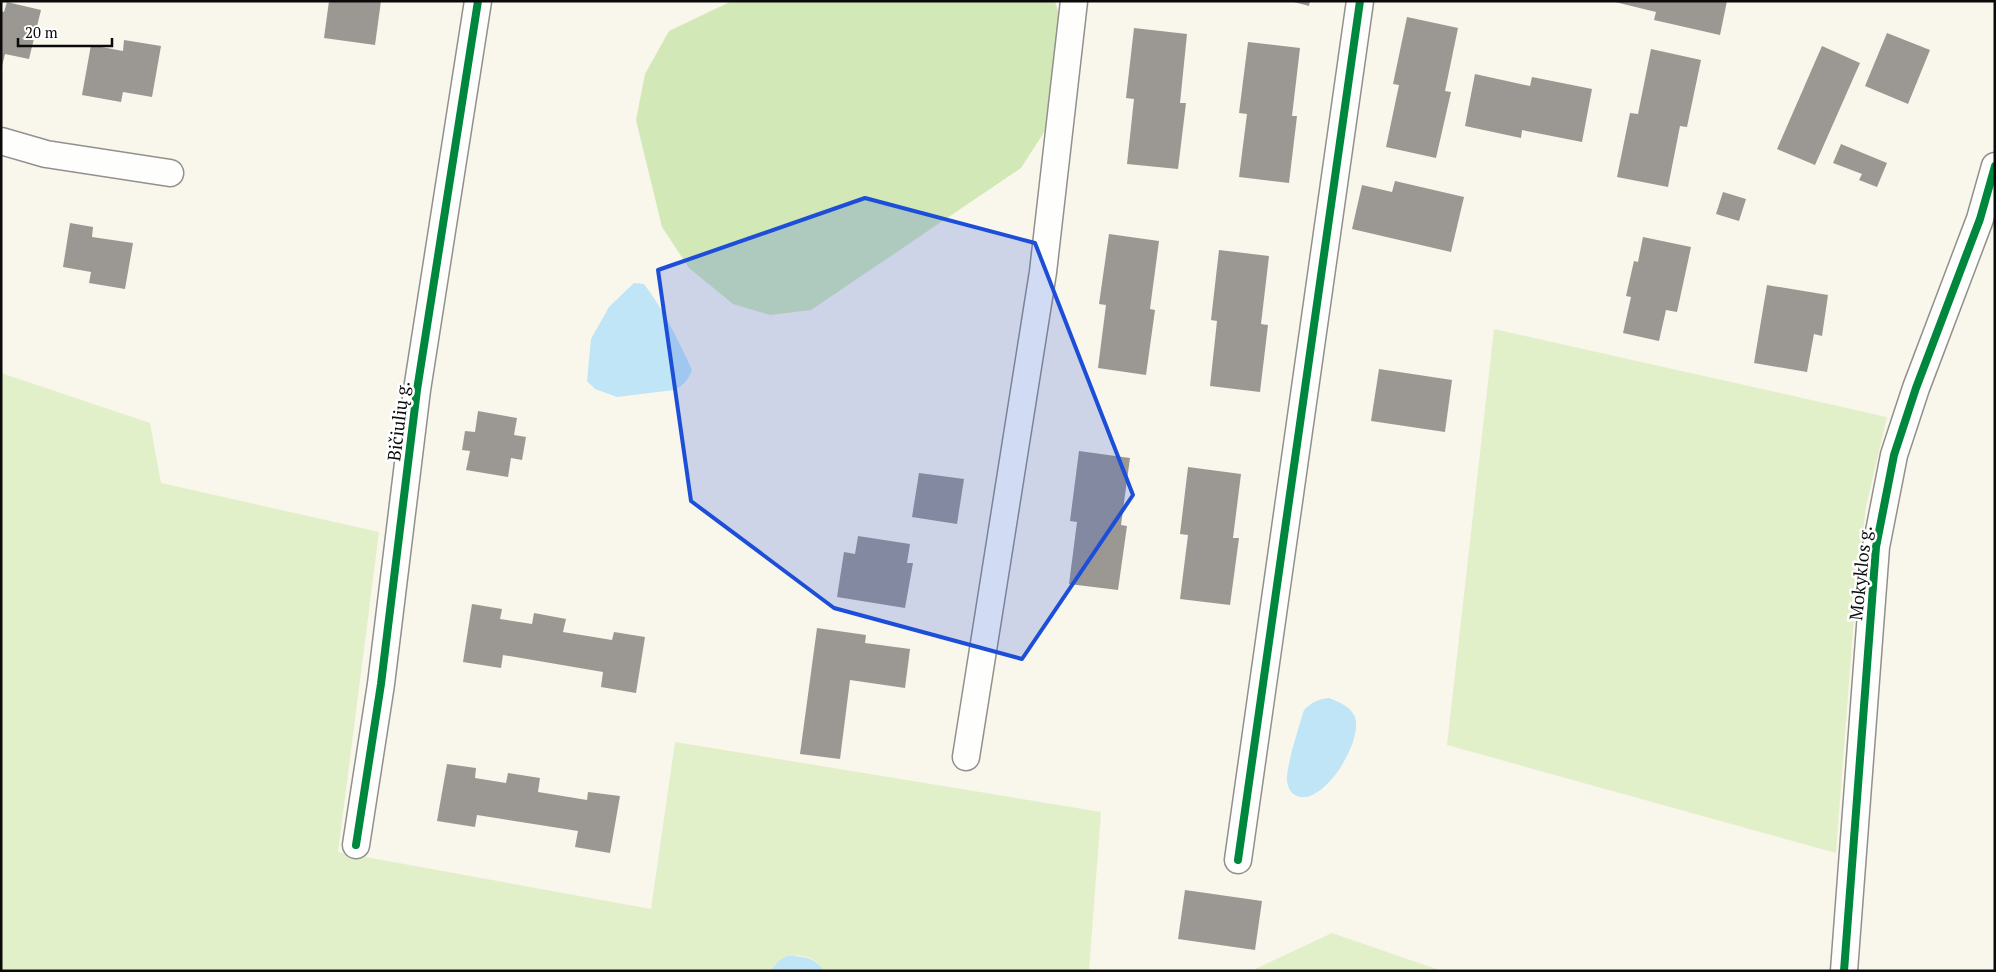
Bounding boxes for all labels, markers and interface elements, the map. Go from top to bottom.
scale bar [18,15,111,47]
text: 20 m [25,22,58,42]
street label: Bičiulių g. [381,379,415,462]
street label: Mokyklos g. [1843,524,1877,622]

